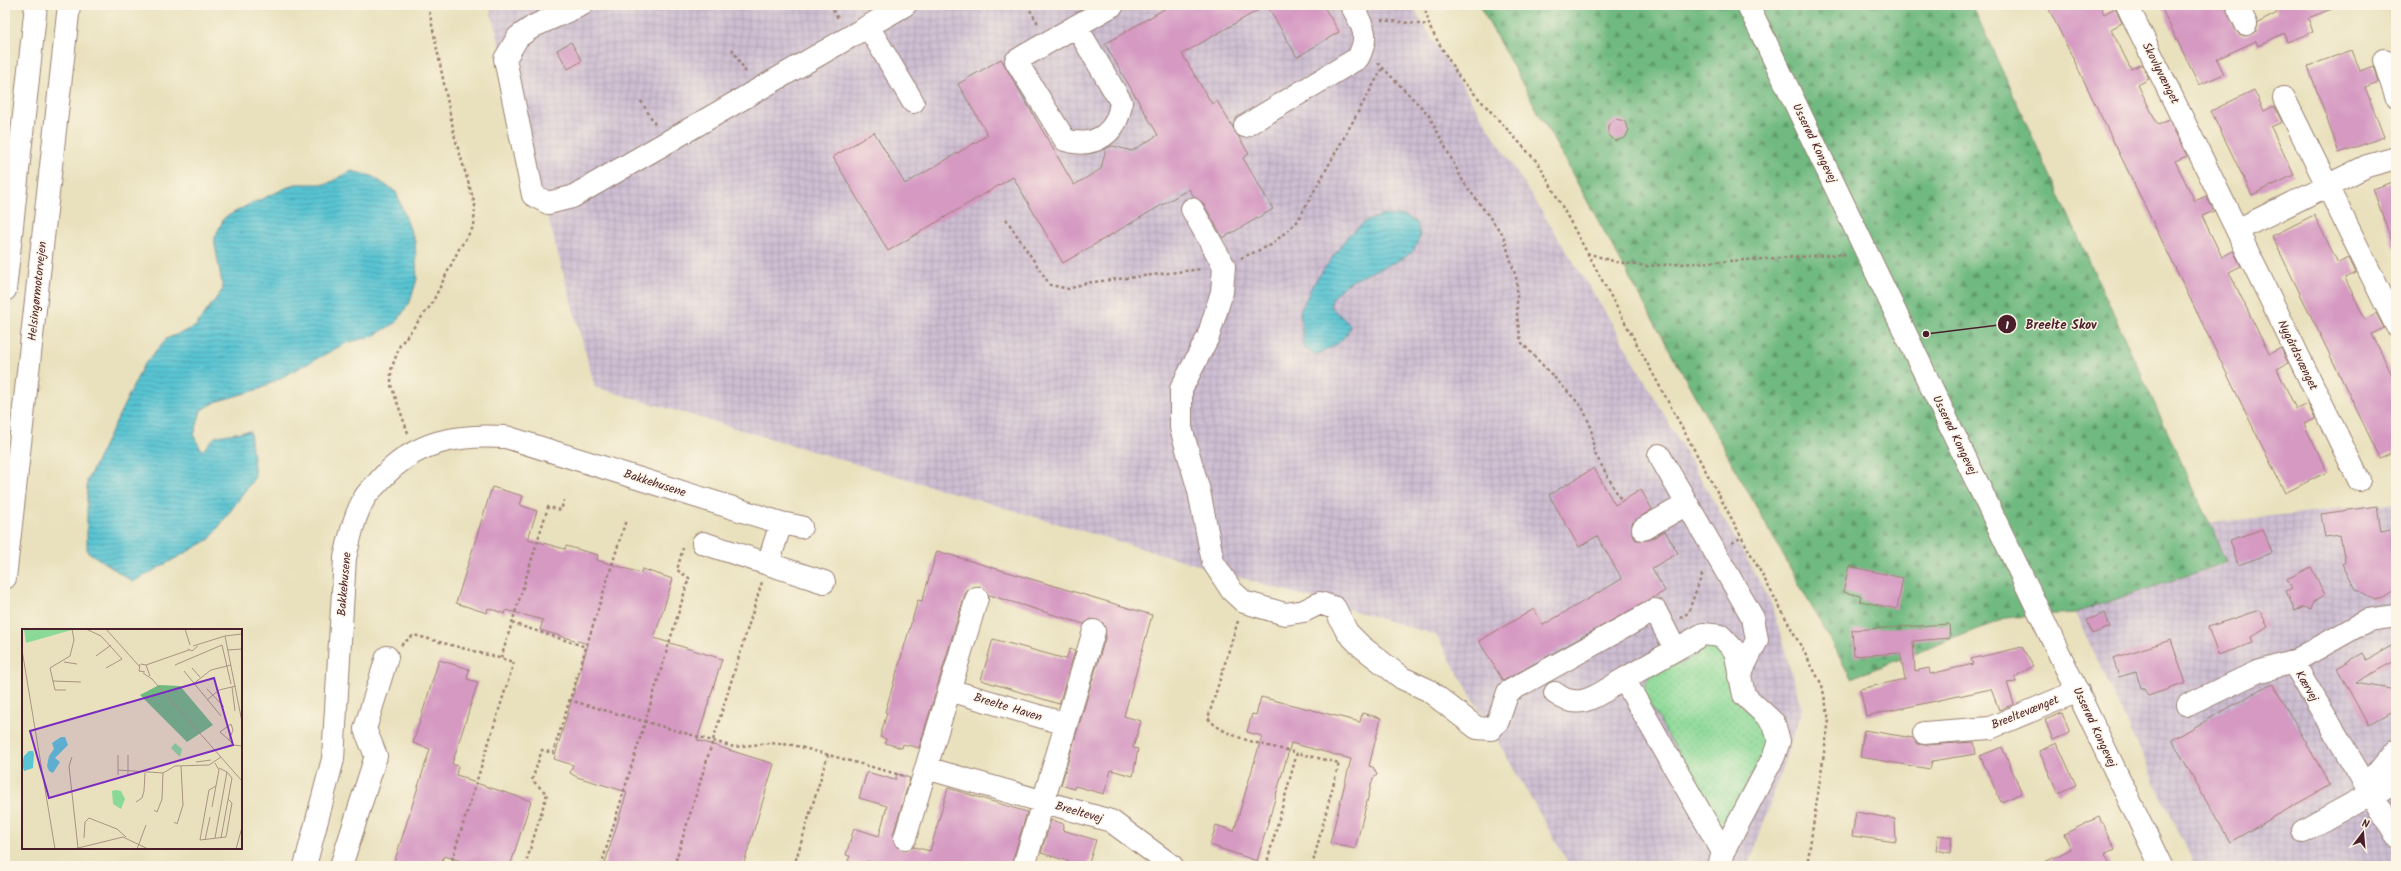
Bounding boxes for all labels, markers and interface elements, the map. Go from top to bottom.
street label: Skovlyvænget [2137,39,2184,108]
street label: Usserød Kongevej [1787,100,1842,187]
street label: Helsingørmotorvejen [23,240,52,342]
callout: Breelte Skov [1997,312,2104,337]
text: Breelte Skov [2025,315,2097,336]
text: 1 [2005,316,2009,335]
street label: Nygårdsvænget [2272,317,2323,394]
street label: Usserød Kongevej [1927,392,1982,479]
street label: Bakkehusene [621,464,689,503]
street label: Bakkehusene [332,551,357,617]
inset map [22,629,242,849]
street label: Kærvej [2290,667,2324,706]
street label: Usserød Kongevej [2068,684,2122,771]
street label: Breelte Haven [971,688,1044,727]
street label: Breeltevænget [1988,690,2062,735]
street label: Breeltevej [1053,797,1106,829]
north arrow [2343,813,2383,853]
text: N [2360,815,2371,834]

